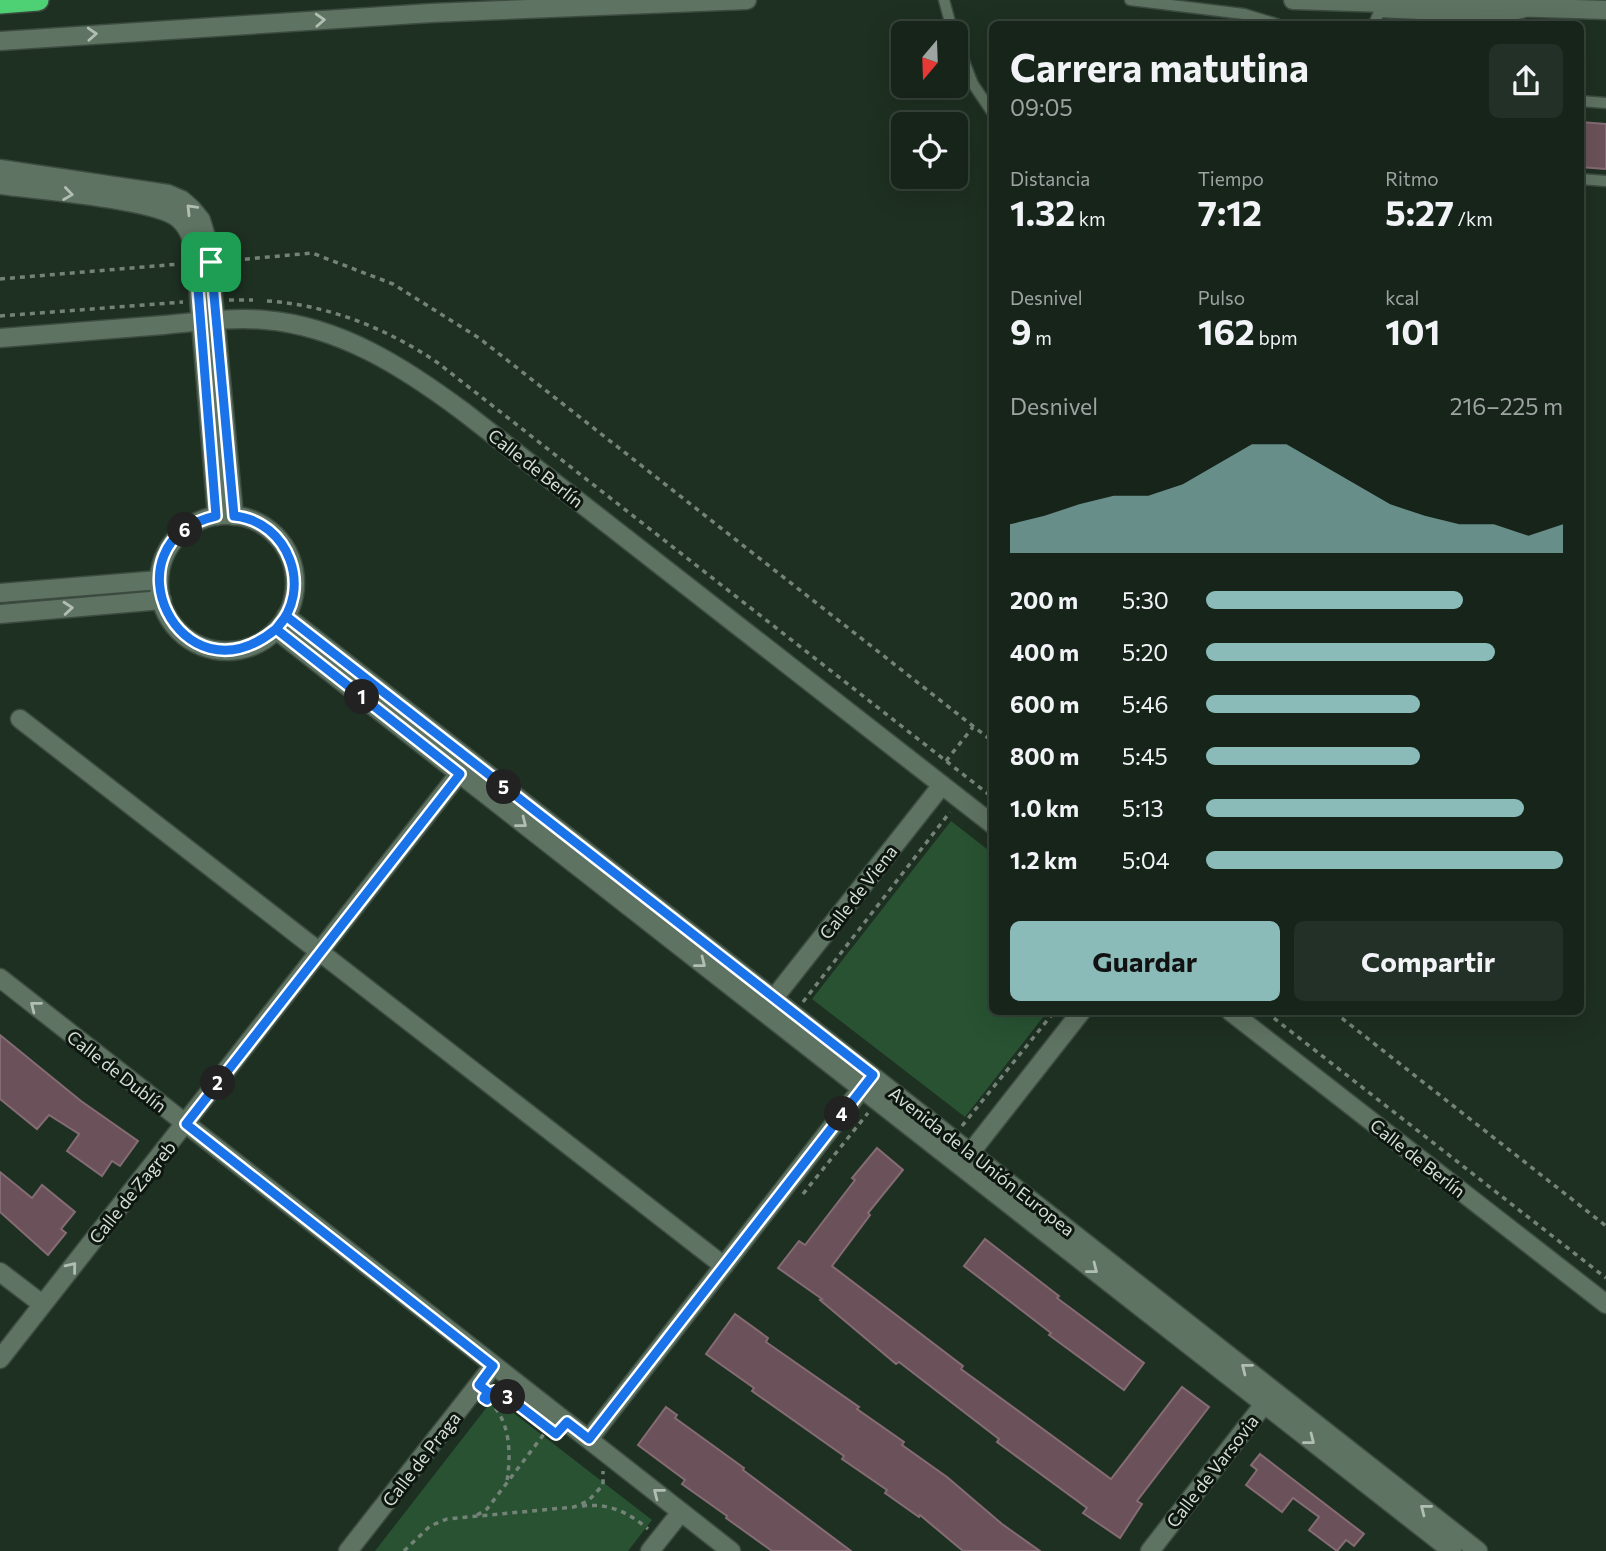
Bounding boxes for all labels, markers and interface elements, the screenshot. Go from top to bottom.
one-way arrow [314,13,325,28]
north arrow [891,21,968,98]
map controls [891,21,968,189]
one-way arrow [87,27,98,42]
text: Carrera matutina [1010,43,1309,90]
button: share [1489,44,1563,118]
text: 09:05 [1010,93,1073,121]
button: locate [891,112,968,189]
text: Distancia [1010,167,1090,190]
text: Tiempo [1198,167,1264,190]
text: Ritmo [1385,167,1439,190]
one-way arrow [62,186,73,201]
text: 1.32 [1010,190,1075,233]
text: 7:12 [1198,190,1262,233]
text: 5:27 [1385,190,1454,233]
one-way arrow [186,205,199,218]
text: km [1075,207,1106,230]
text: /km [1454,207,1493,230]
pin [181,232,241,292]
icon: arrive [192,243,230,281]
text: Desnivel [1010,286,1083,309]
text: Pulso [1198,286,1245,309]
text: kcal [1385,286,1419,309]
text: 9 [1010,309,1032,352]
text: 162 [1198,309,1255,352]
text: 101 [1385,309,1440,352]
text: m [1032,326,1052,349]
text: bpm [1255,326,1298,349]
text: Desnivel [1010,392,1098,420]
text: 216–225 m [1450,392,1563,420]
street label: Calle de Berlín [484,424,588,512]
pin: 6 [168,512,202,548]
text: 6 [179,518,190,541]
text: 200 m [1010,586,1078,614]
text: 5:30 [1122,586,1169,614]
one-way arrow [63,601,74,616]
text: 400 m [1010,638,1079,666]
text: 5:20 [1122,638,1168,666]
pin: 1 [344,680,380,714]
text: 1 [357,685,366,708]
text: 600 m [1010,690,1079,718]
text: 5:46 [1122,690,1168,718]
text: 800 m [1010,742,1079,770]
text: 5:45 [1122,742,1168,770]
pin: 5 [486,770,522,804]
text: 5 [498,775,509,798]
text: 1.0 km [1010,794,1079,822]
text: 5:13 [1122,794,1164,822]
one-way arrow [515,814,527,827]
street label: Calle de Viena [814,841,902,943]
text: 1.2 km [1010,846,1077,874]
text: 5:04 [1122,846,1169,874]
button: Guardar [1010,921,1280,1001]
button: Compartir [1294,921,1563,1001]
one-way arrow [694,955,706,968]
one-way arrow [30,1001,43,1014]
street label: Calle de Dublín [63,1025,171,1117]
pin: 2 [200,1066,235,1100]
text: 2 [212,1071,223,1094]
street label: Avenida de la Unión Europea [885,1082,1079,1240]
pin: 4 [824,1096,860,1132]
text: 4 [836,1102,847,1125]
street label: Calle de Berlín [1366,1114,1470,1202]
street label: Calle de Zagreb [84,1136,180,1248]
one-way arrow [1085,1261,1098,1274]
one-way arrow [64,1262,76,1275]
one-way arrow [1241,1364,1254,1377]
pin: 3 [490,1380,526,1414]
text: 3 [502,1385,513,1408]
street label: Calle de Praga [377,1407,465,1511]
street label: Calle de Varsovia [1161,1410,1263,1532]
one-way arrow [1303,1432,1315,1445]
one-way arrow [653,1489,665,1502]
one-way arrow [1420,1504,1432,1517]

